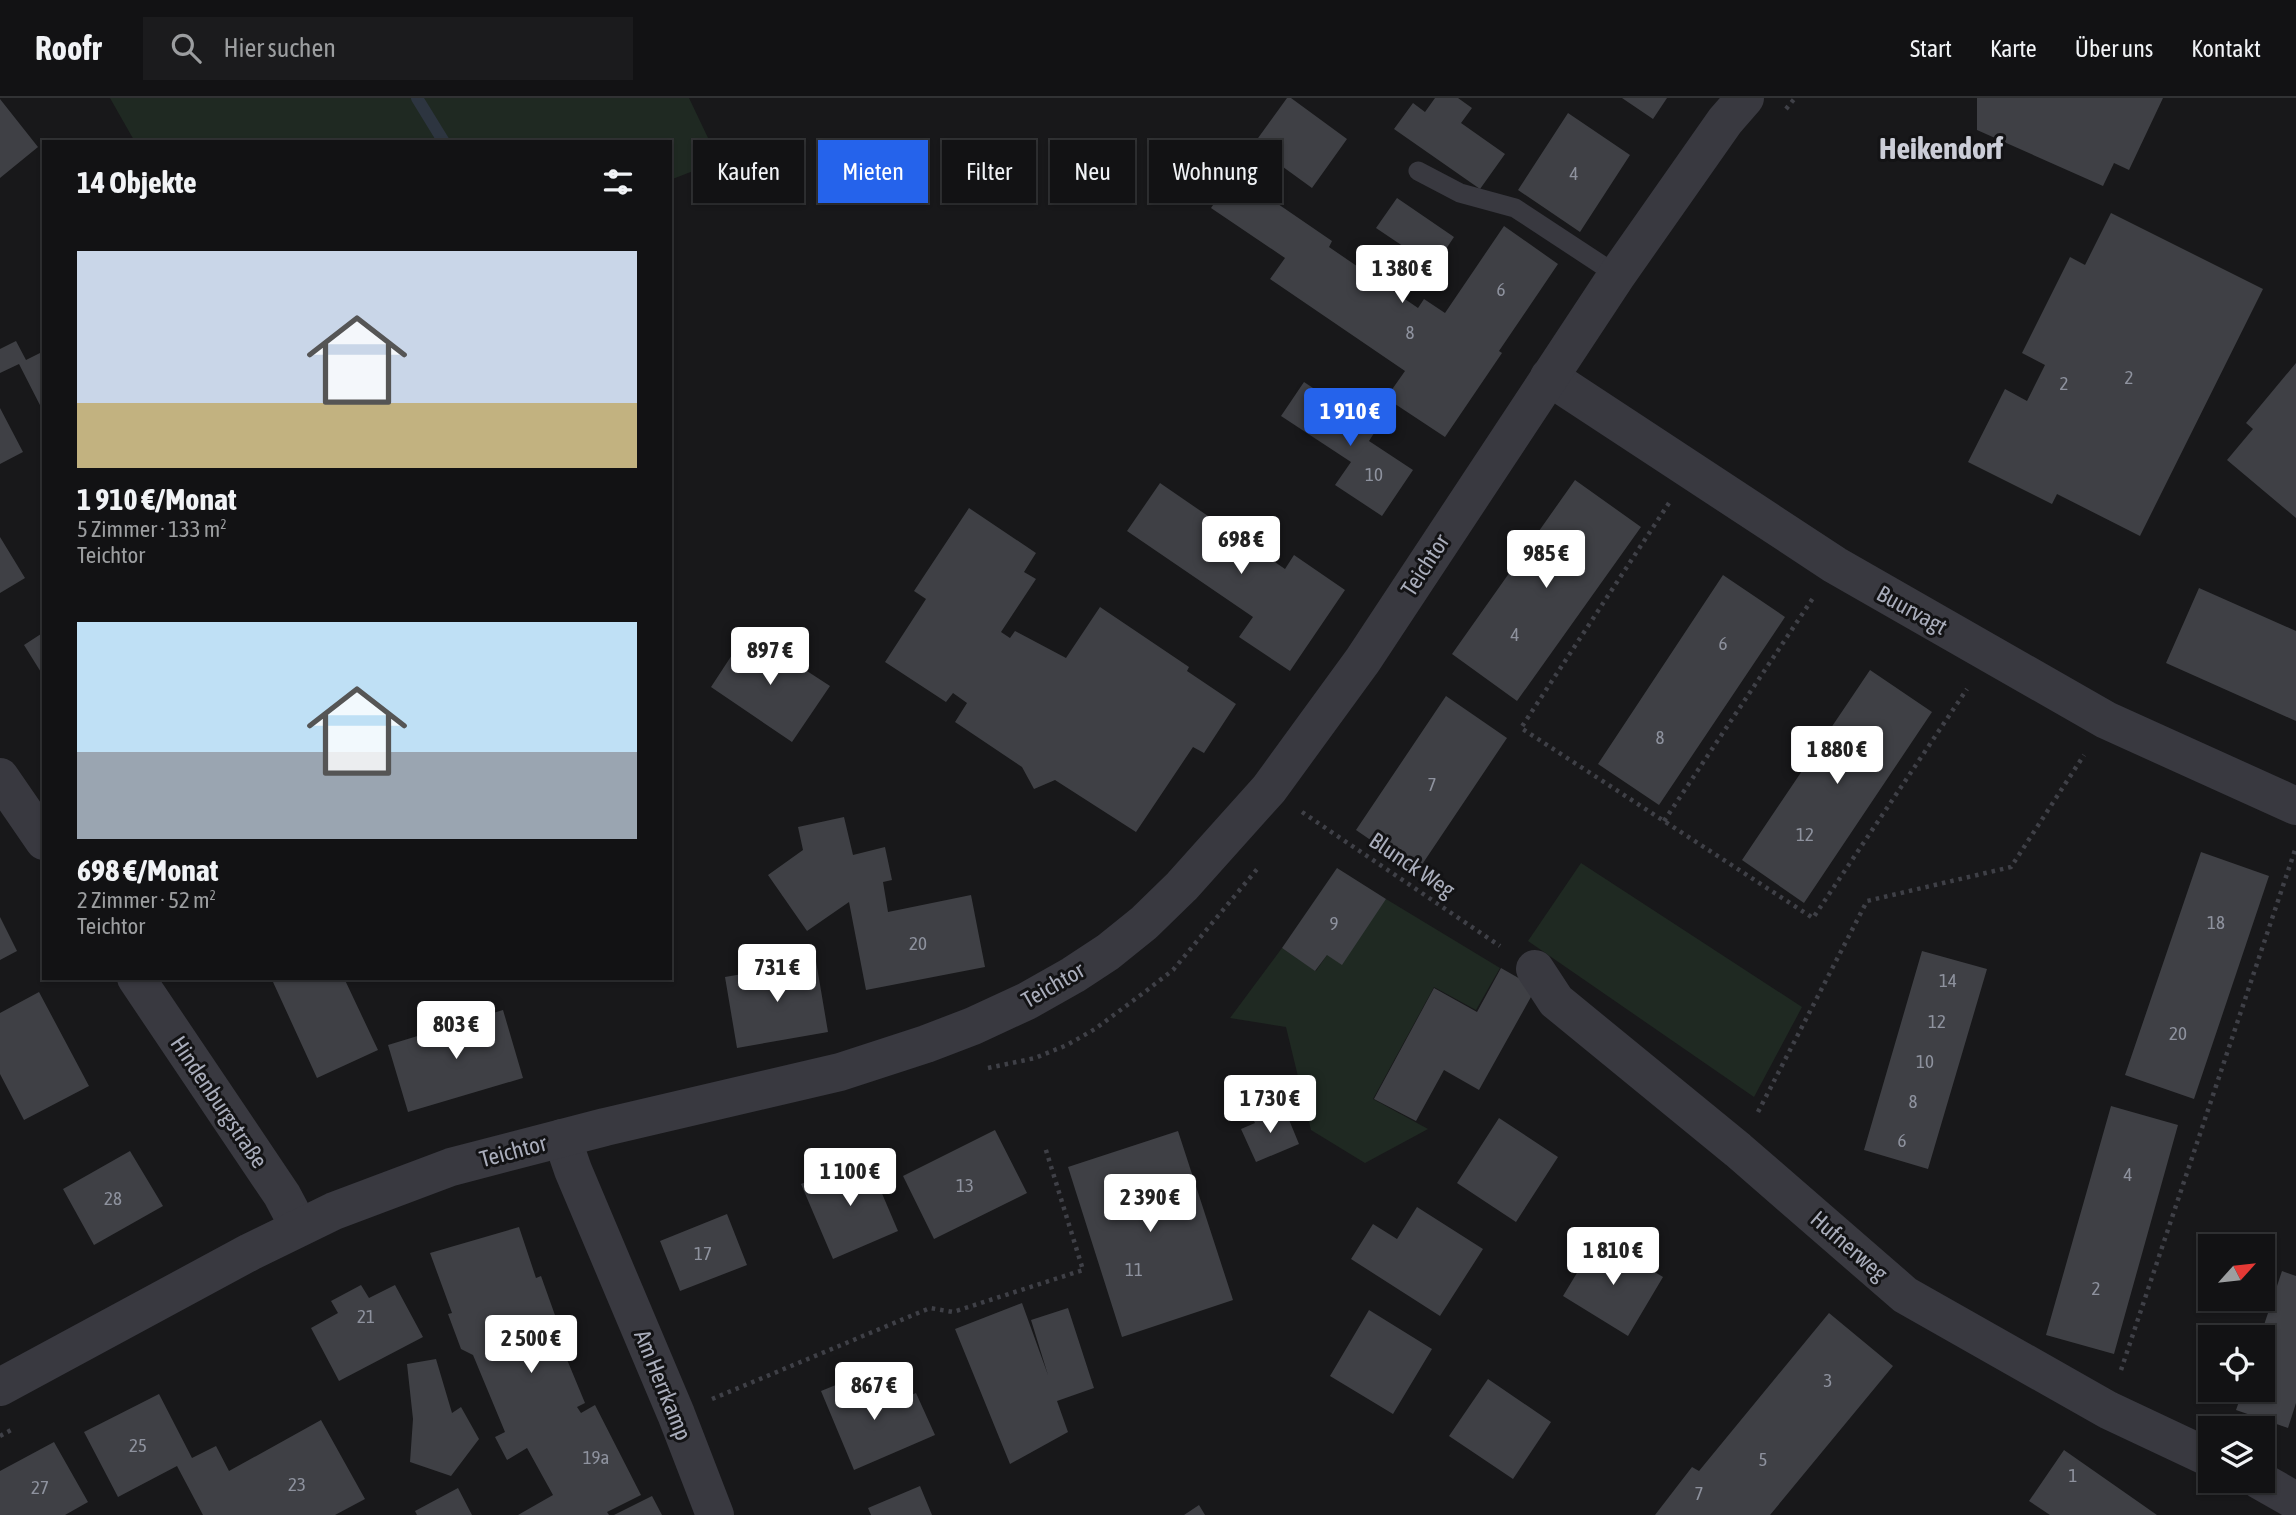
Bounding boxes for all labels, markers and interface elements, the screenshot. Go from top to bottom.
search box [143,17,633,80]
text: Roofr [35,29,101,67]
icon: search [167,29,205,67]
text: Hier suchen [223,33,336,63]
text: Start [1910,35,1952,62]
text: Karte [1990,35,2037,62]
text: Über uns [2075,35,2153,62]
text: Kontakt [2191,35,2261,62]
district label: Heikendorf [1879,131,2004,165]
chip: Kaufen [693,140,804,203]
chip: Mieten [818,140,928,203]
chip: Filter [942,140,1036,203]
chip: Neu [1050,140,1135,203]
chip: Wohnung [1149,140,1282,203]
house number: 4 [1570,162,1579,184]
icon: filters [599,163,637,201]
text: 14 Objekte [77,165,197,199]
pin: 1 380 € [1337,246,1467,305]
text: 1 380 € [1372,255,1432,281]
house number: 6 [1497,278,1506,300]
icon: home [294,297,420,423]
house number: 8 [1406,321,1415,343]
house number: 2 [2125,366,2133,388]
house number: 2 [2060,372,2068,394]
pin: 1 910 € [1285,388,1415,448]
text: 1 910 € [1320,398,1380,424]
house number: 10 [1365,463,1383,485]
text: 1 910 €/Monat [77,482,237,516]
text: 5 Zimmer · 133 m² [77,516,227,542]
pin: 698 € [1192,517,1290,576]
text: 698 € [1218,526,1264,552]
street label: Teichtor [1396,528,1455,601]
pin: 985 € [1497,531,1595,590]
text: 985 € [1523,540,1569,566]
text: Teichtor [77,542,145,568]
street label: Buurvagt [1872,580,1952,640]
house number: 4 [1511,623,1520,645]
pin: 897 € [721,628,819,687]
house number: 6 [1719,632,1728,654]
text: 897 € [747,637,793,663]
icon: home [294,668,420,794]
house number: 8 [1656,726,1665,748]
pin: 1 880 € [1772,726,1902,786]
text: 1 880 € [1807,736,1867,762]
house number: 7 [1428,773,1436,795]
house number: 12 [1796,823,1814,845]
street label: Blunck Weg [1364,827,1460,903]
text: 698 €/Monat [77,853,218,887]
text: 2 Zimmer · 52 m² [77,887,216,913]
house number: 18 [2207,911,2225,933]
house number: 9 [1330,912,1339,934]
text: Teichtor [77,913,145,939]
house number: 20 [909,932,927,954]
pin: 731 € [728,944,826,1004]
text: 731 € [754,954,800,980]
street label: Teichtor [1017,956,1090,1013]
house number: 14 [1939,969,1957,991]
pin: 803 € [407,1002,505,1061]
house number: 12 [1928,1010,1946,1032]
text: 803 € [433,1011,479,1037]
house number: 20 [2169,1022,2187,1044]
street label: Hindenburgstraße [165,1031,273,1173]
house number: 10 [1916,1050,1934,1072]
pin: 1 730 € [1205,1076,1335,1135]
text: 1 730 € [1240,1085,1300,1111]
house number: 8 [1909,1090,1918,1112]
street label: Teichtor [477,1129,550,1172]
house number: 6 [1898,1129,1907,1151]
pin: 1 100 € [785,1148,915,1208]
text: 1 100 € [820,1158,880,1184]
house number: 4 [2124,1163,2133,1185]
house number: 13 [956,1174,974,1196]
pin: 2 390 € [1085,1174,1215,1234]
text: 2 390 € [1120,1184,1180,1210]
house number: 28 [104,1187,122,1209]
street label: Hufnerweg [1805,1206,1893,1286]
pin: 1 810 € [1548,1228,1678,1287]
north arrow [2198,1234,2275,1311]
map controls [2198,1234,2275,1493]
text: 1 810 € [1583,1237,1643,1263]
house number: 17 [694,1242,712,1264]
house number: 11 [1125,1258,1143,1280]
house number: 2 [2092,1277,2100,1299]
house number: 21 [357,1305,375,1327]
pin: 2 500 € [466,1316,596,1375]
text: 2 500 € [501,1325,561,1351]
button: locate [2198,1325,2275,1402]
street label: Am Herrkamp [629,1326,697,1444]
pin: 867 € [825,1362,923,1422]
house number: 3 [1824,1369,1832,1391]
text: 867 € [851,1372,897,1398]
button: layers [2198,1416,2275,1493]
house number: 25 [129,1434,147,1456]
house number: 19a [583,1446,609,1468]
house number: 5 [1759,1448,1767,1470]
house number: 1 [2069,1464,2077,1486]
house number: 23 [288,1473,306,1495]
house number: 27 [31,1476,49,1498]
house number: 7 [1695,1482,1703,1504]

